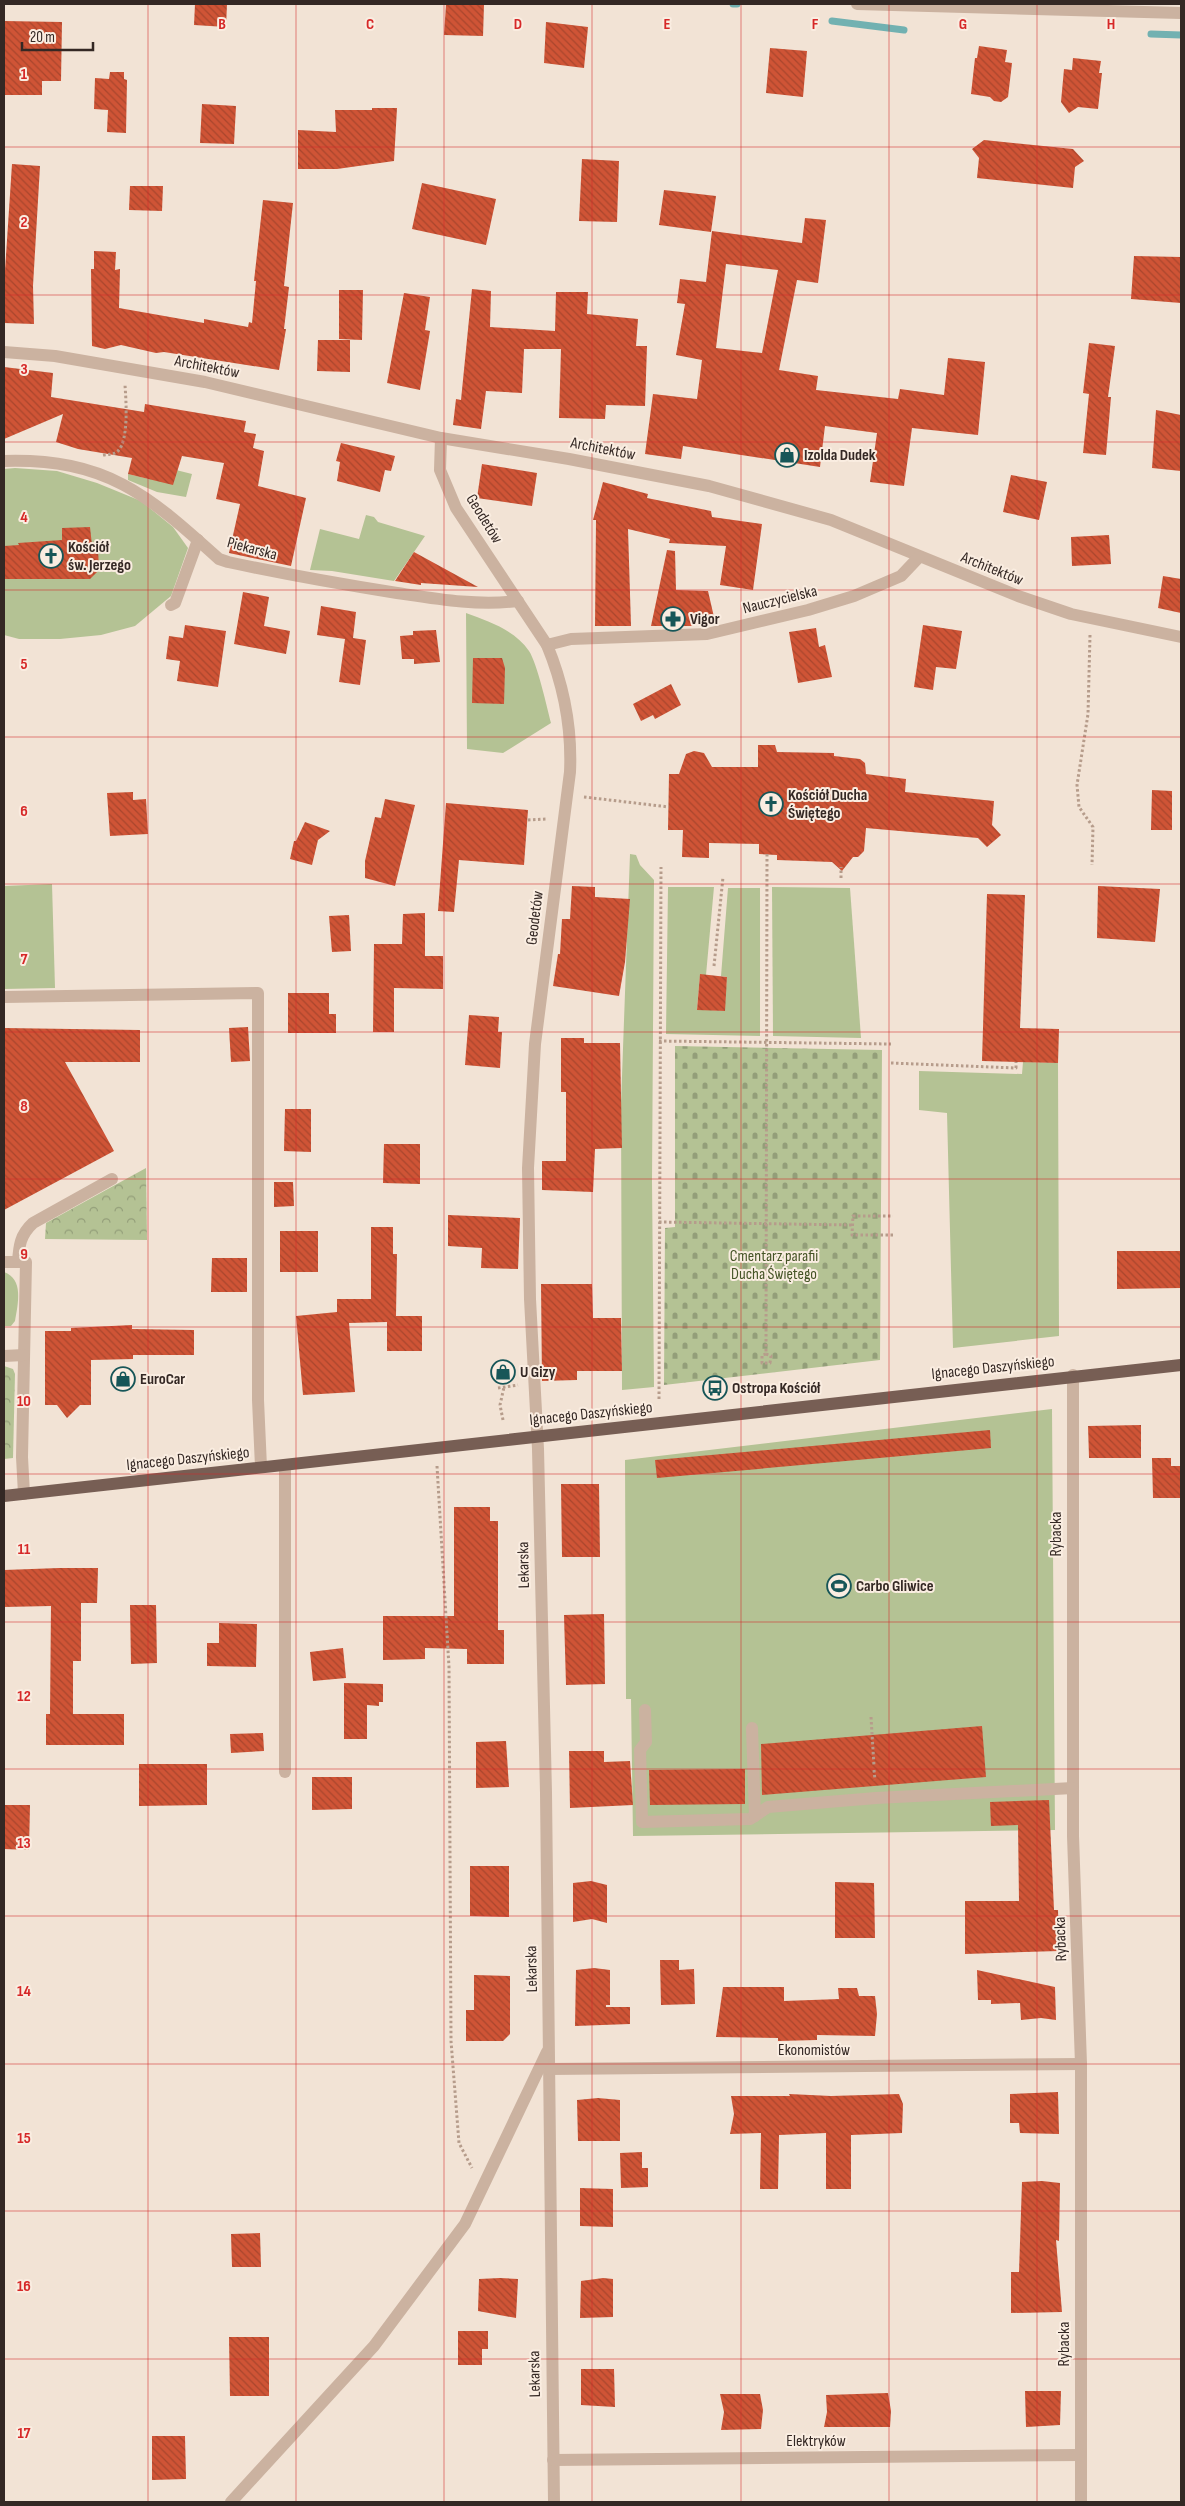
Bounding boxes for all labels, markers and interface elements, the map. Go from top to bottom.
text: B [218,15,226,34]
text: C [366,15,374,34]
text: D [514,15,522,34]
text: E [664,15,671,34]
text: F [812,15,819,34]
text: G [959,15,967,34]
text: H [1107,15,1115,34]
scale bar [22,20,94,52]
text: 20 m [30,28,55,47]
text: 1 [21,65,28,84]
text: 2 [20,213,28,232]
street label: Architektów [172,351,241,383]
text: 3 [20,360,28,379]
street label: Architektów [568,433,637,465]
shop icon: Izolda Dudek [774,442,800,468]
place label: Izolda Dudek [804,446,876,465]
street label: Geodetów [462,491,506,547]
text: 4 [20,508,28,527]
street label: Piekarska [225,533,279,565]
place label: Kościół św. Jerzego [68,538,131,575]
church icon: Kościół św. Jerzego [38,543,64,569]
street label: Architektów [957,548,1026,590]
street label: Nauczycielska [741,582,819,618]
pharmacy icon: Vigor [660,606,686,632]
place label: Vigor [690,610,720,629]
text: 5 [20,655,28,674]
place label: Kościół Ducha Świętego [788,786,867,823]
church icon: Kościół Ducha Świętego [758,791,784,817]
text: 6 [20,802,28,821]
street label: Geodetów [522,890,548,946]
text: 7 [21,950,28,969]
text: 8 [20,1097,28,1116]
text: 9 [20,1245,28,1264]
park label: Cmentarz parafii Ducha Świętego [730,1247,818,1284]
street label: Ignacego Daszyńskiego [931,1352,1055,1384]
shop icon: U Gizy [490,1359,516,1385]
place label: U Gizy [520,1363,556,1382]
shop icon: EuroCar [110,1366,136,1392]
place label: EuroCar [140,1370,185,1389]
bus stop icon: Ostropa Kościół [702,1375,728,1401]
place label: Ostropa Kościół [732,1379,821,1398]
text: 10 [17,1392,31,1411]
street label: Ignacego Daszyńskiego [529,1398,653,1430]
street label: Ignacego Daszyńskiego [126,1443,250,1475]
street label: Rybacka [1047,1512,1066,1556]
text: 11 [18,1540,31,1559]
street label: Lekarska [514,1541,534,1589]
sports icon: Carbo Gliwice [826,1573,852,1599]
place label: Carbo Gliwice [856,1577,934,1596]
text: 12 [17,1687,31,1706]
text: 13 [17,1834,31,1853]
street label: Rybacka [1051,1916,1071,1962]
street label: Lekarska [522,1945,542,1993]
text: 14 [17,1982,31,2001]
street label: Ekonomistów [778,2041,850,2060]
text: 15 [17,2129,31,2148]
text: 16 [17,2277,31,2296]
street label: Rybacka [1055,2322,1074,2366]
street label: Lekarska [525,2350,545,2398]
text: 17 [17,2424,31,2443]
street label: Elektryków [786,2432,846,2451]

